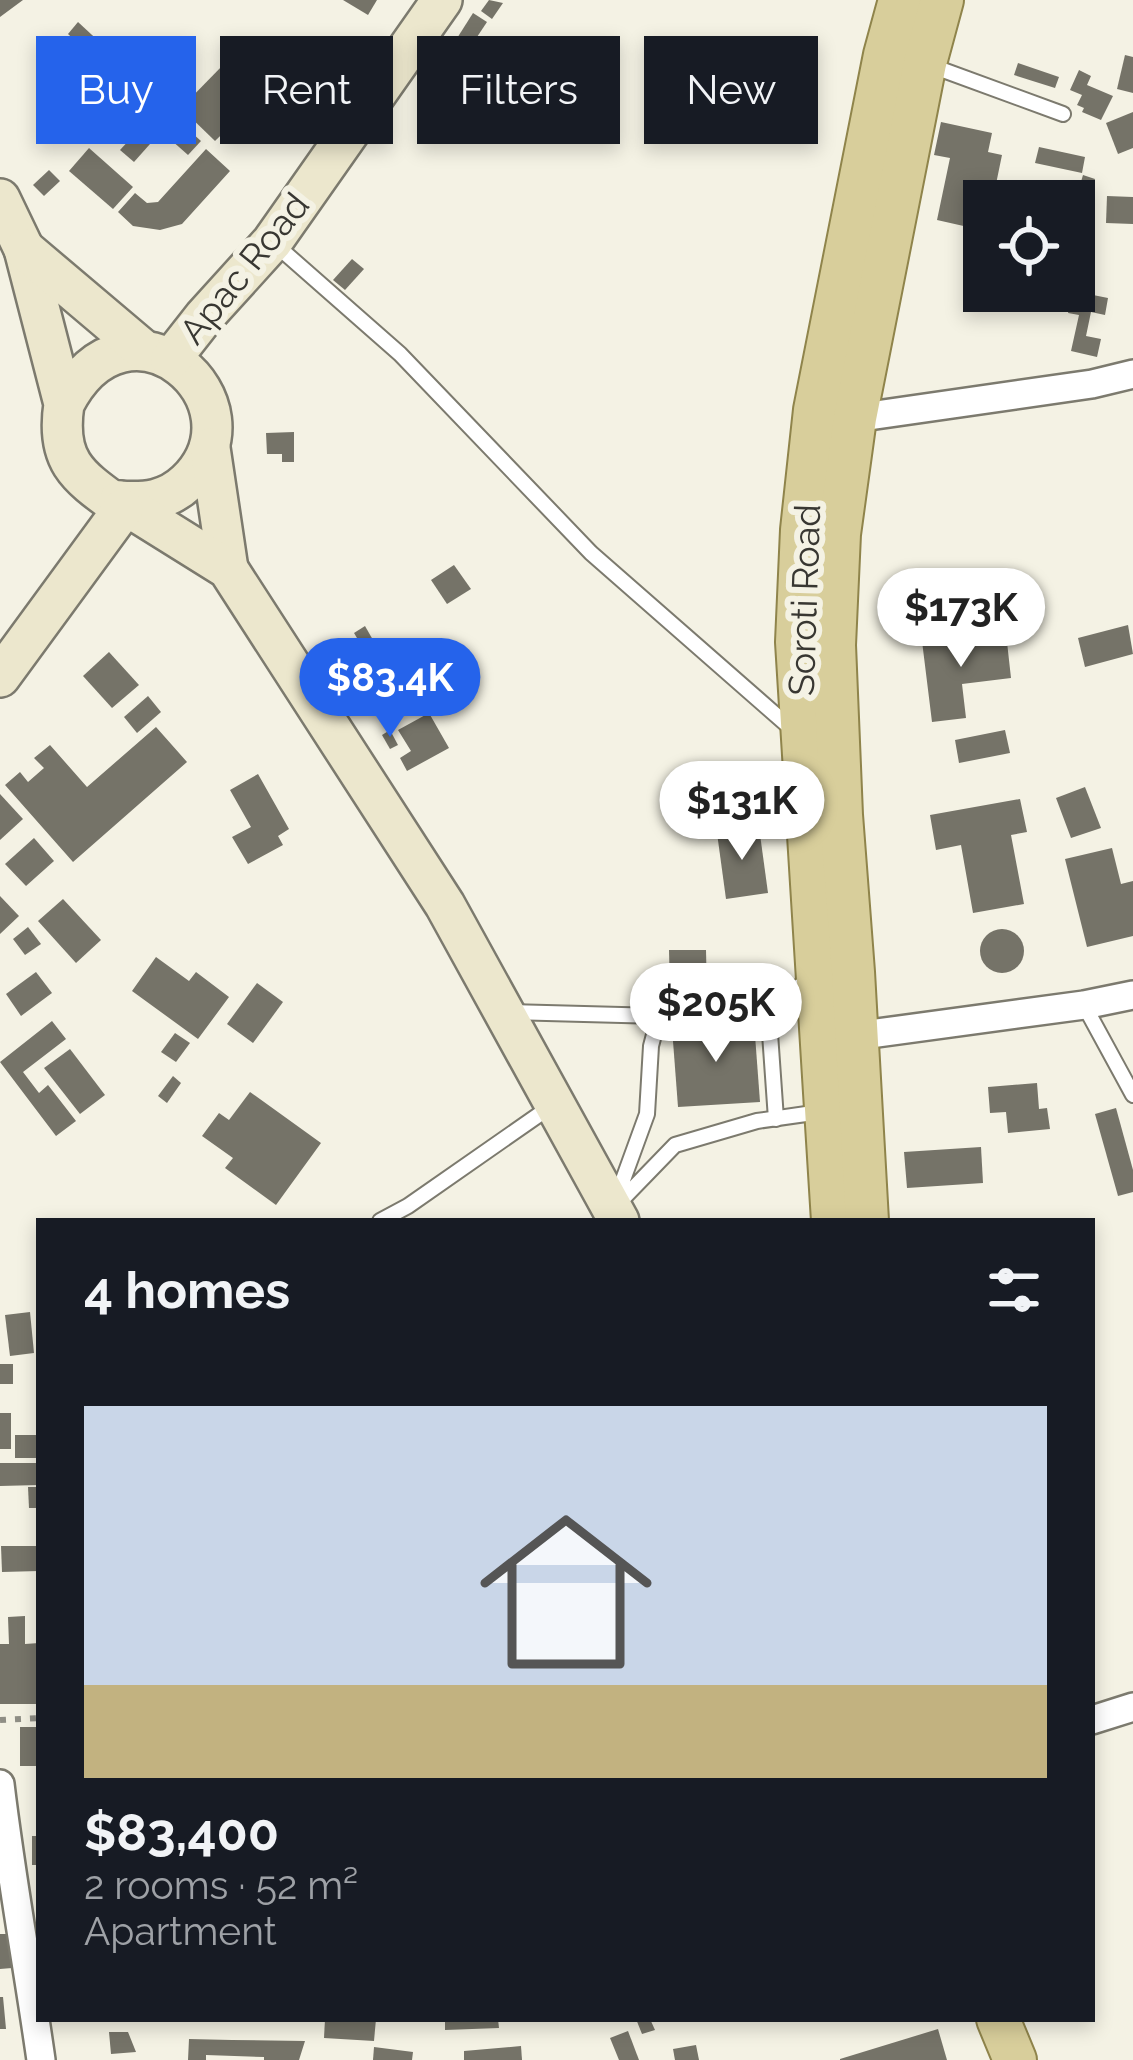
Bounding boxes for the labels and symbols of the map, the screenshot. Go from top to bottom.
street label: Apac Road [171,184,317,352]
street label: Soroti Road [780,503,828,697]
pin: $173K [877,568,1045,670]
pin: $83.4K [292,638,488,740]
pin: $131K [658,761,826,863]
pin: $205K [632,963,800,1065]

